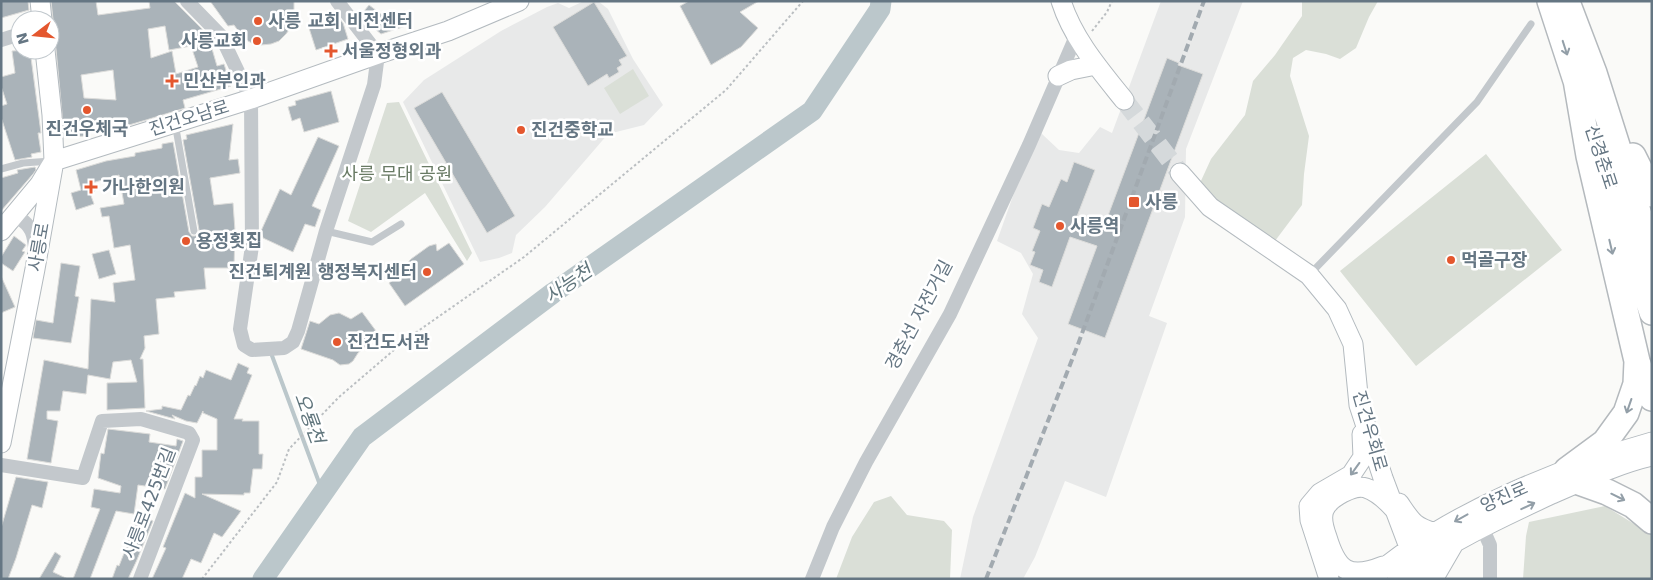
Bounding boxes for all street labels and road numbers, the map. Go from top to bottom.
street label: 진건오남로 [146,95,232,140]
street label: 신경춘로 [1581,122,1622,192]
street label: 사릉로 [24,221,53,273]
street label: 경춘선 자전거길 [881,256,956,373]
street label: 진건우회로 [1349,388,1392,474]
street label: 사릉로425번길 [118,444,179,561]
street label: 양진로 [1477,477,1531,516]

